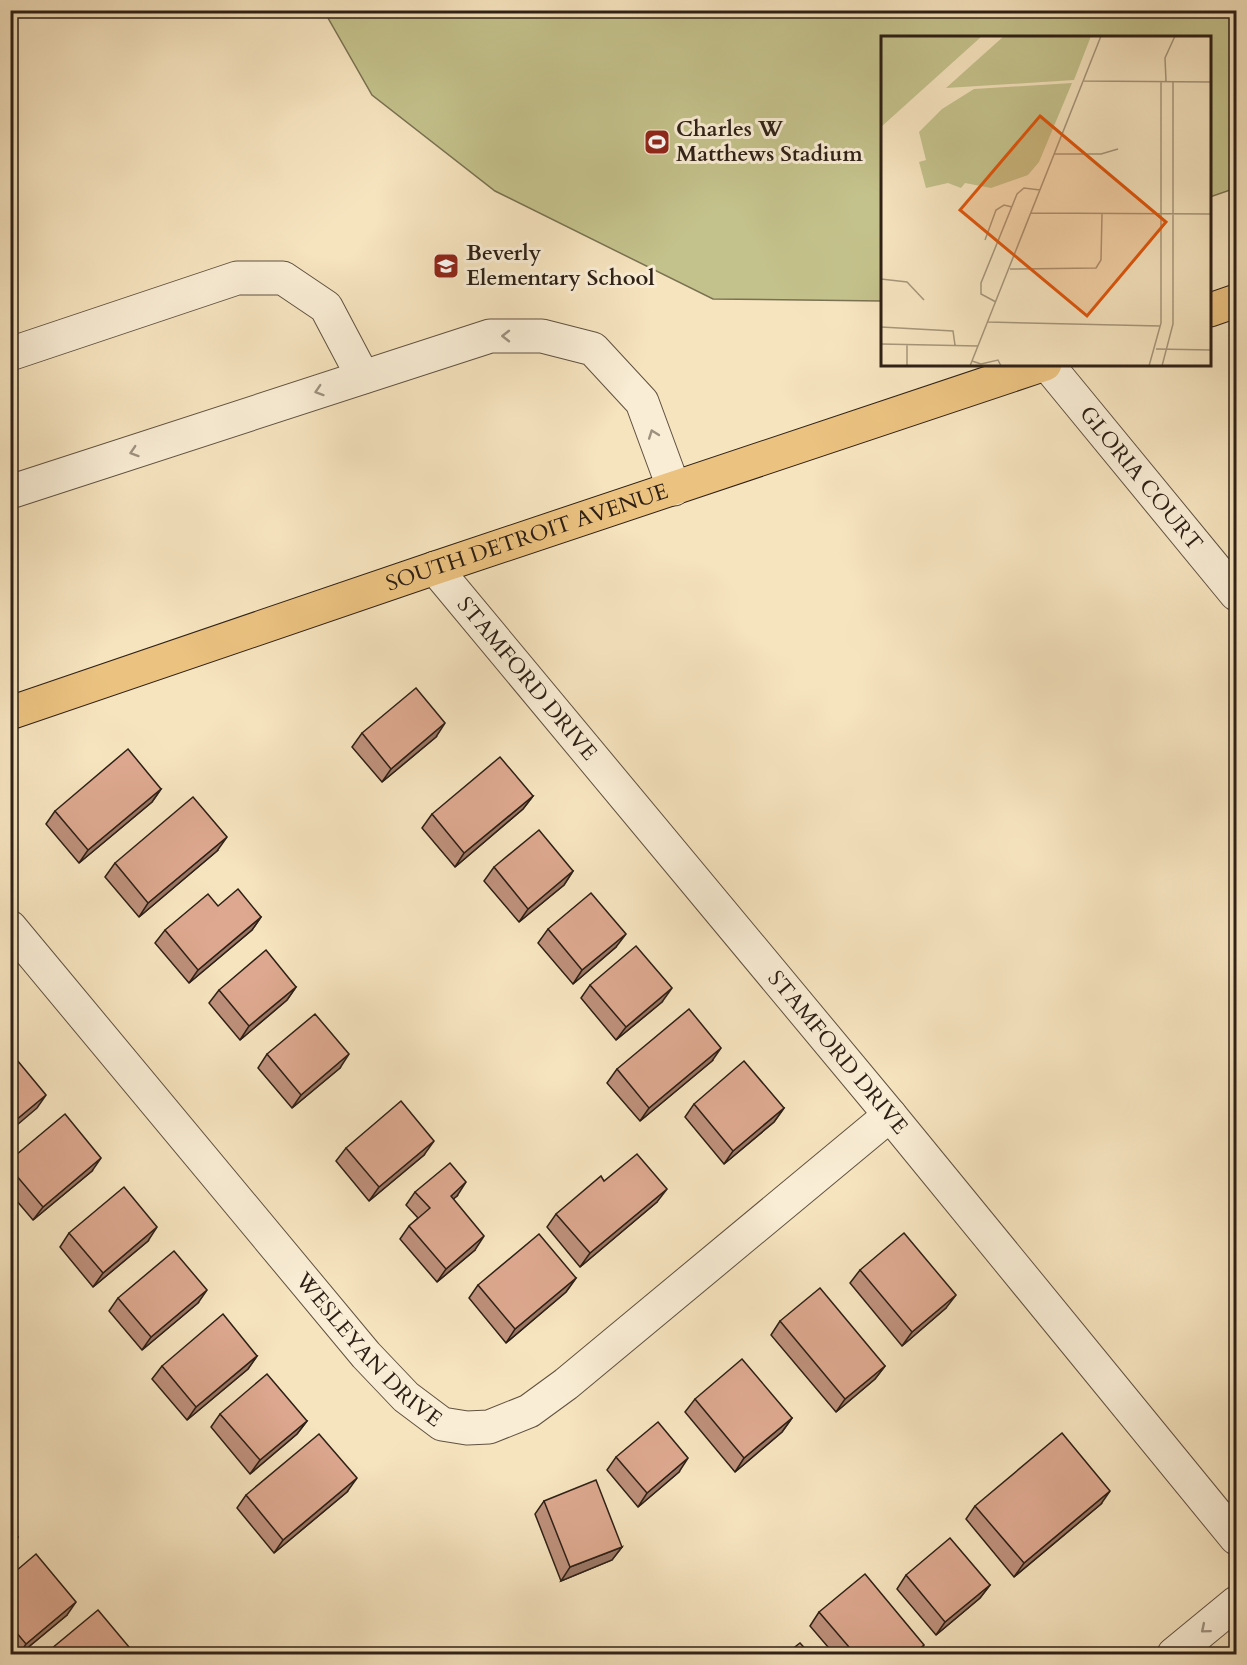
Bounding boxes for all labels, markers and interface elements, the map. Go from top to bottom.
inset map [881,36,1211,366]
place label: Charles W Matthews Stadium [676,114,863,169]
sports icon: Charles W Matthews Stadium [642,127,672,157]
place label: Beverly Elementary School [466,238,655,293]
school or university icon: Beverly Elementary School [431,251,461,281]
one-way arrow [501,330,510,342]
one-way arrow [314,384,325,396]
street label: GLORIA COURT [1072,400,1209,557]
one-way arrow [648,429,661,440]
one-way arrow [129,444,140,457]
street label: SOUTH DETROIT AVENUE [382,476,672,599]
street label: STAMFORD DRIVE [450,590,604,767]
street label: STAMFORD DRIVE [761,964,915,1141]
street label: WESLEYAN DRIVE [288,1265,448,1434]
one-way arrow [1201,1621,1212,1632]

